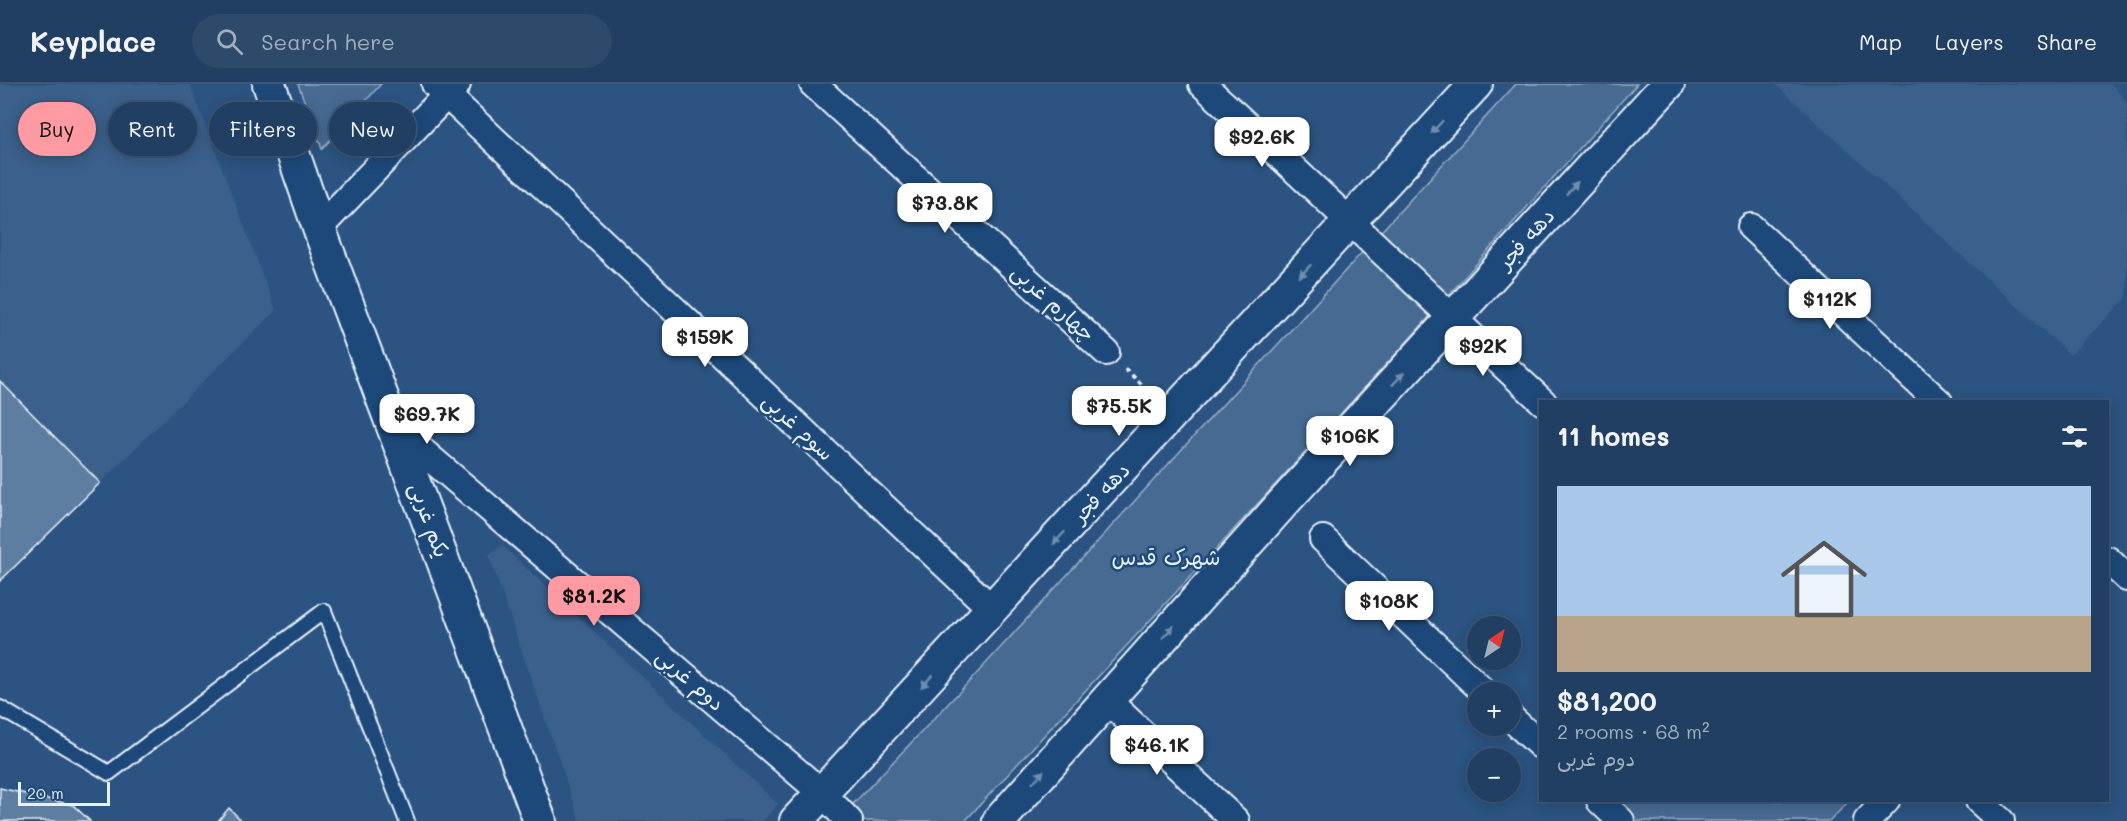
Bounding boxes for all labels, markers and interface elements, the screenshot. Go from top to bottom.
search box [192,14,612,68]
text: Keyplace [30,23,156,59]
icon: search [213,25,246,58]
text: Search here [261,27,395,56]
text: Map [1859,28,1902,55]
text: Layers [1935,28,2004,55]
text: Share [2037,28,2097,55]
chip: Buy [18,102,96,156]
chip: Rent [108,102,197,156]
chip: Filters [209,102,317,156]
chip: New [329,102,416,156]
pin: $92.6K [1213,117,1311,168]
one-way arrow [1431,119,1444,134]
text: $92.6K [1229,123,1295,149]
one-way arrow [1565,181,1579,196]
pin: $73.8K [896,183,994,234]
text: $73.8K [911,189,979,215]
street label: دهه فجر [1489,202,1559,276]
street label: چهارم غربی [1004,257,1101,349]
one-way arrow [1299,263,1312,278]
pin: $112K [1788,279,1872,330]
text: $112K [1803,285,1857,311]
pin: $159K [663,317,747,368]
text: $159K [676,323,734,349]
pin: $92K [1447,326,1519,377]
text: $92K [1459,332,1507,358]
one-way arrow [1391,371,1405,386]
street label: سوم غربی [755,386,840,469]
pin: $75.5K [1070,386,1168,437]
text: $75.5K [1086,392,1152,418]
pin: $69.7K [378,394,476,445]
text: $69.7K [394,400,460,426]
pin: $106K [1308,416,1392,467]
text: 11 homes [1557,419,1670,453]
icon: filters [2058,420,2091,453]
text: $106K [1320,422,1380,448]
street label: دهه فجر [1064,456,1135,529]
street label: یکم غربی [401,478,456,562]
icon: home [1770,525,1878,633]
one-way arrow [1053,530,1066,545]
district label: شهرک قدس [1112,542,1220,571]
pin: $81.2K [545,576,643,627]
pin: $108K [1347,581,1431,632]
text: $81.2K [562,582,626,608]
text: $108K [1359,587,1419,613]
north arrow [1467,616,1521,670]
map controls [1467,616,1521,802]
one-way arrow [1161,625,1174,640]
street label: دوم غربی [649,642,731,719]
one-way arrow [920,674,934,688]
button: + [1467,682,1521,736]
text: $81,200 [1557,684,1657,718]
text: 2 rooms · 68 m² [1557,718,1710,744]
pin: $46.1K [1108,725,1206,776]
text: $46.1K [1124,731,1190,757]
text: دوم غربی [1557,745,1635,771]
button: − [1467,748,1521,802]
one-way arrow [1031,770,1045,785]
scale bar [18,779,110,806]
text: 20 m [27,782,64,803]

